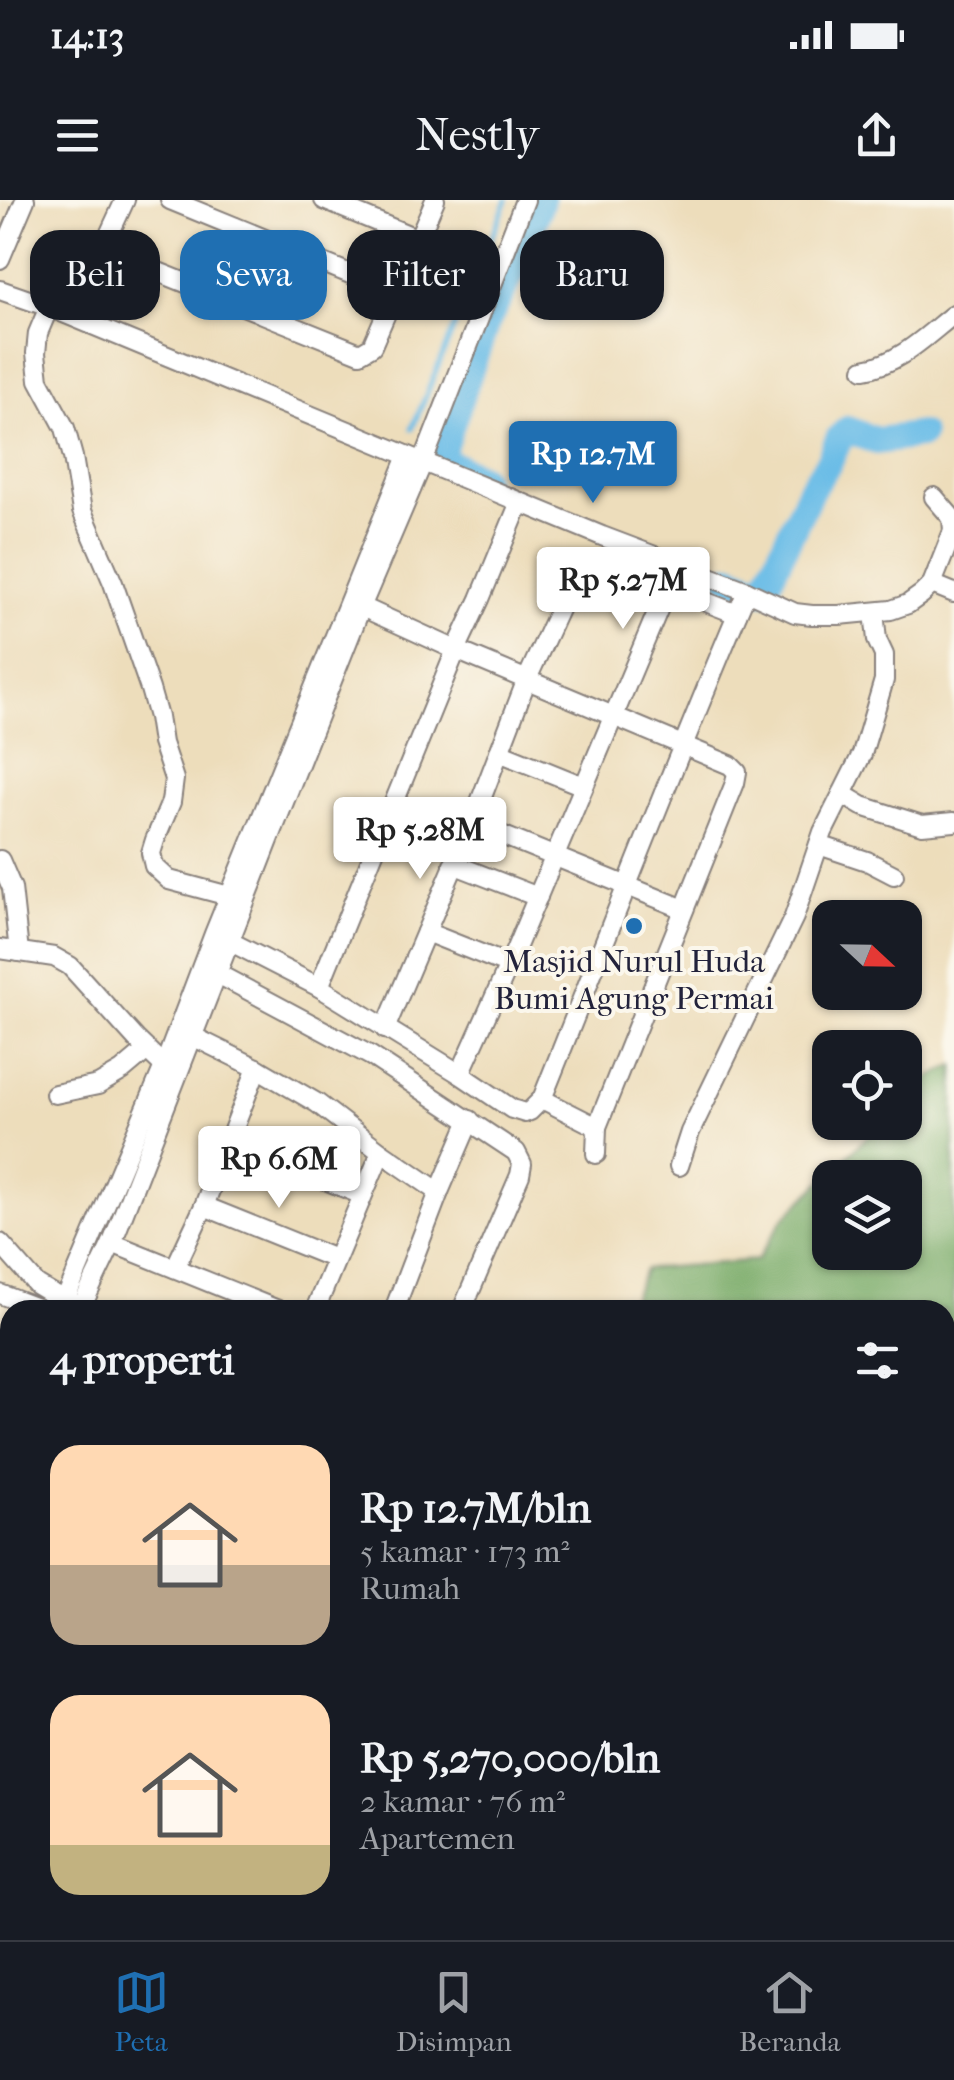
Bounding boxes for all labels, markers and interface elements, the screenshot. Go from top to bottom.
text: 14:13 [50,13,124,58]
icon: menu [50,108,105,163]
icon: share [849,108,904,163]
text: Nestly [415,109,539,162]
chip: Beli [30,230,160,320]
chip: Sewa [180,230,327,320]
chip: Filter [347,230,500,320]
chip: Baru [520,230,664,320]
pin: Rp 12.7M [490,421,696,506]
text: Rp 12.7M [531,435,655,472]
pin: Rp 5.27M [520,547,726,632]
text: Rp 5.27M [559,561,687,598]
pin: Rp 5.28M [317,797,523,882]
text: Rp 5.28M [355,811,485,848]
north arrow [812,900,922,1010]
map controls [812,900,922,1270]
marker: Masjid Nurul Huda Bumi Agung Permai [623,915,645,937]
place label: Masjid Nurul Huda Bumi Agung Permai [494,943,774,1017]
button: locate [812,1030,922,1140]
pin: Rp 6.6M [187,1126,371,1211]
text: Rp 6.6M [220,1140,338,1177]
button: layers [812,1160,922,1270]
icon: filters [850,1333,905,1388]
text: 4 properti [50,1336,234,1385]
text: Rp 12.7M/bln [360,1484,591,1533]
icon: home [130,1485,250,1605]
text: 5 kamar · 173 m² [360,1533,570,1570]
text: Rumah [360,1570,460,1607]
text: Rp 5,270,000/bln [360,1734,660,1783]
icon: home [130,1735,250,1855]
text: 2 kamar · 76 m² [360,1783,565,1820]
text: Apartemen [360,1820,515,1857]
tab: Peta [114,1965,169,2058]
tab: Disimpan [396,1965,512,2058]
tab: Beranda [739,1965,840,2058]

